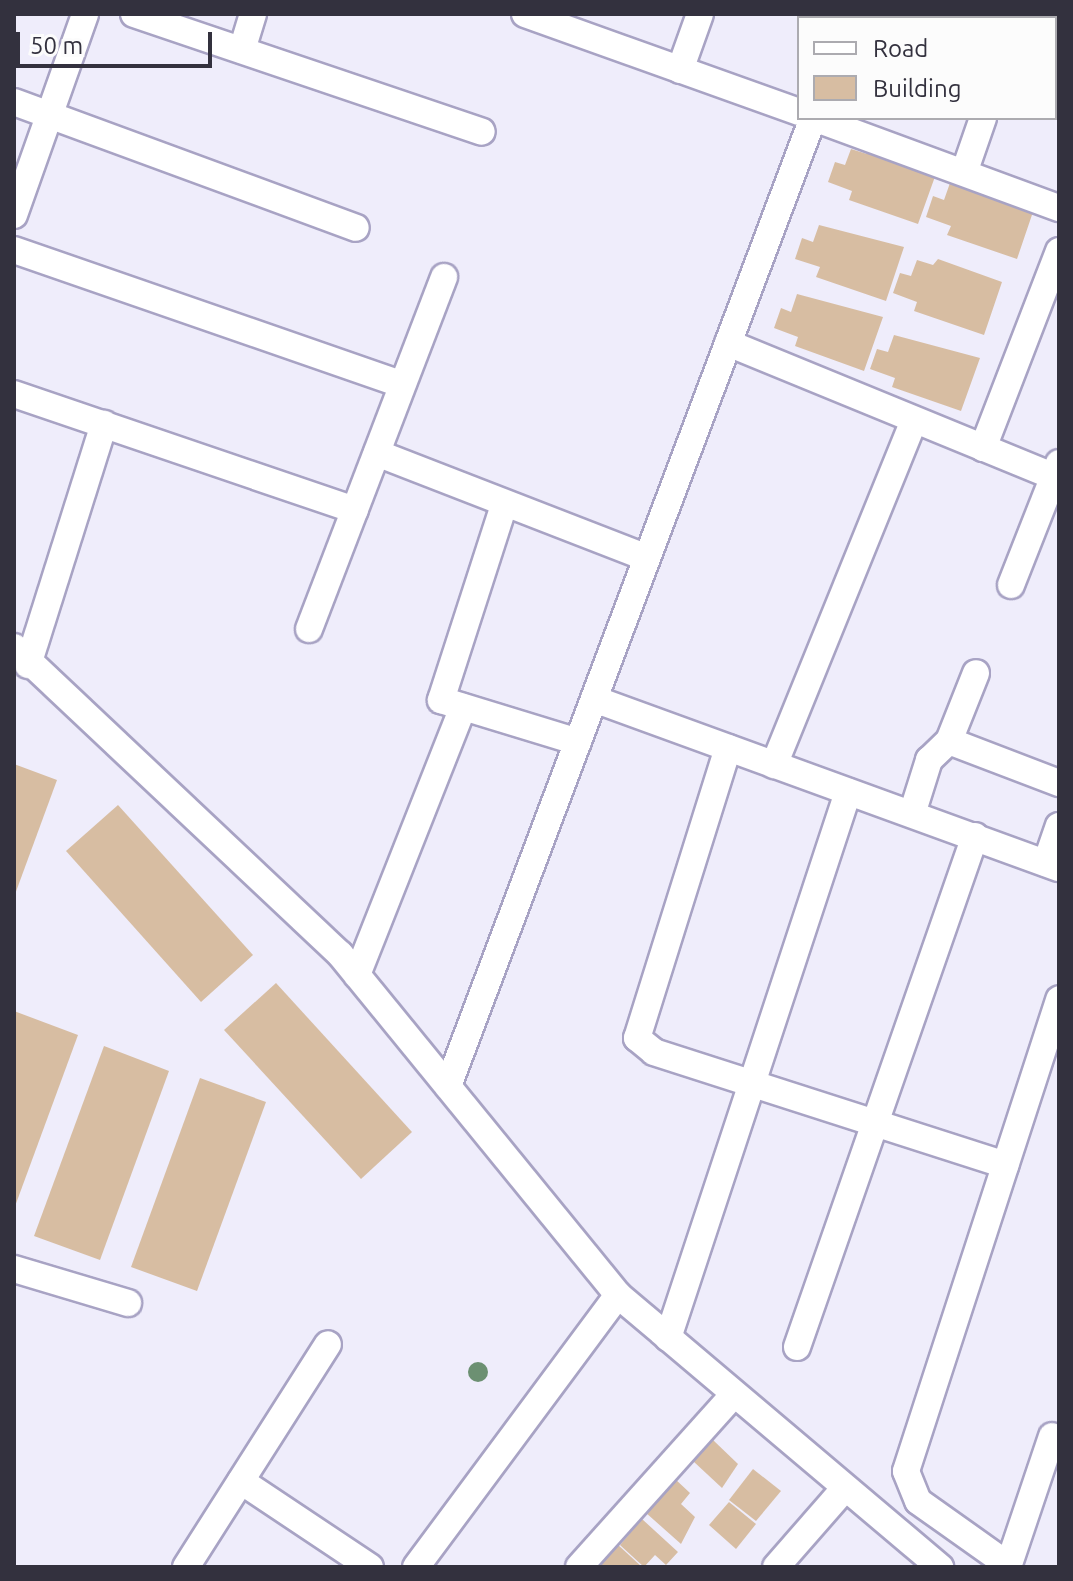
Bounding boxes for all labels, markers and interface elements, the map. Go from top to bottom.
scale bar [20,16,216,66]
legend [797,16,1057,120]
text: 50 m [30,32,83,59]
text: Road [873,35,928,62]
text: Building [873,75,961,102]

